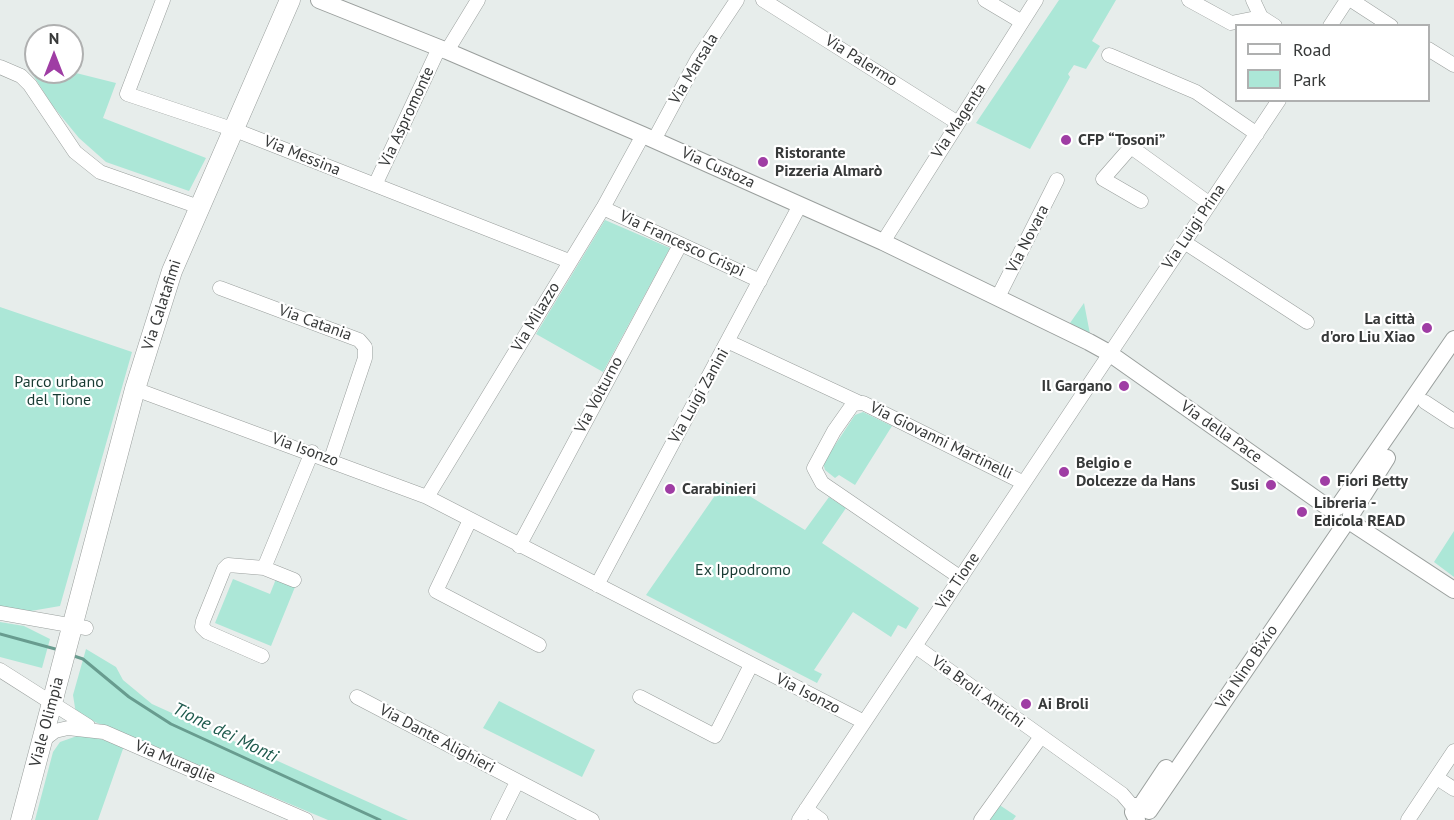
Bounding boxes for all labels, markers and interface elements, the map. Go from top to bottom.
north arrow [24,24,84,84]
legend [1235,24,1430,102]
text: N [49,28,59,48]
street label: Via Marsala [665,30,723,108]
street label: Via Palermo [821,31,901,91]
text: Road [1293,38,1331,61]
street label: Via Aspromonte [375,64,439,170]
text: Park [1293,68,1326,91]
street label: Via Magenta [928,80,990,162]
place label: CFP “Tosoni” [1078,130,1165,150]
street label: Via Messina [261,132,343,180]
marker: CFP “Tosoni” [1059,133,1073,147]
street label: Via Custoza [678,143,758,193]
place label: Ristorante Pizzeria Almarò [775,143,882,181]
marker: Ristorante Pizzeria Almarò [756,155,770,169]
street label: Via Luigi Prina [1159,181,1229,273]
street label: Via Novara [1003,202,1053,276]
street label: Via Francesco Crispi [616,207,748,281]
street label: Via Calatafimi [138,257,186,353]
street label: Via Milazzo [508,279,564,355]
street label: Via Catania [276,301,354,345]
place label: La città d'oro Liu Xiao [1321,309,1415,347]
marker: La città d'oro Liu Xiao [1420,321,1434,335]
street label: Via Luigi Zanini [665,345,733,447]
street label: Via Volturno [571,353,627,437]
park label: Parco urbano del Tione [14,372,104,410]
place label: Il Gargano [1042,376,1112,396]
marker: Il Gargano [1117,379,1131,393]
street label: Via della Pace [1177,397,1265,467]
street label: Via Giovanni Martinelli [866,398,1016,484]
street label: Via Isonzo [269,429,341,471]
place label: Belgio e Dolcezze da Hans [1076,453,1195,491]
marker: Belgio e Dolcezze da Hans [1057,465,1071,479]
place label: Fiori Betty [1337,471,1408,491]
marker: Fiori Betty [1318,474,1332,488]
place label: Susi [1231,475,1259,495]
marker: Susi [1264,478,1278,492]
place label: Carabinieri [682,479,756,499]
marker: Carabinieri [663,482,677,496]
place label: Libreria - Edicola READ [1314,493,1405,531]
marker: Libreria - Edicola READ [1295,505,1309,519]
street label: Via Tione [932,549,984,613]
park label: Ex Ippodromo [695,560,791,580]
street label: Via Nino Bixio [1212,621,1282,713]
street label: Via Broli Antichi [928,652,1028,732]
street label: Via Isonzo [773,670,843,718]
street label: Viale Olimpia [26,675,68,769]
place label: Ai Broli [1038,694,1089,714]
marker: Ai Broli [1019,697,1033,711]
water label: Tione dei Monti [169,698,281,768]
street label: Via Dante Alighieri [376,700,498,778]
street label: Via Muraglie [132,736,218,788]

